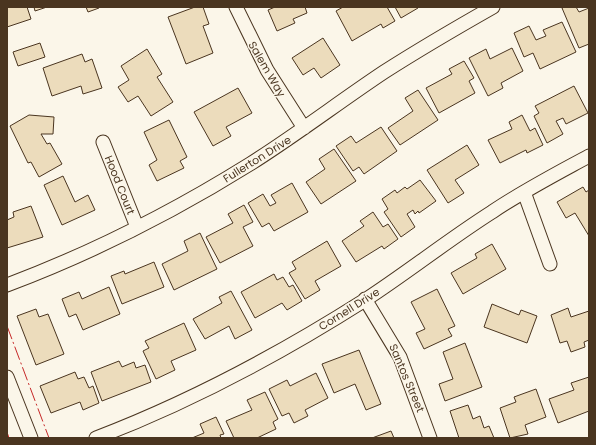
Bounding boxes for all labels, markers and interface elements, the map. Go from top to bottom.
street label: Salem Way [245,38,290,101]
street label: Fullerton Drive [220,132,294,186]
street label: Hood Court [101,153,139,217]
street label: Cornell Drive [315,284,383,334]
street label: Santos Street [385,341,429,415]

